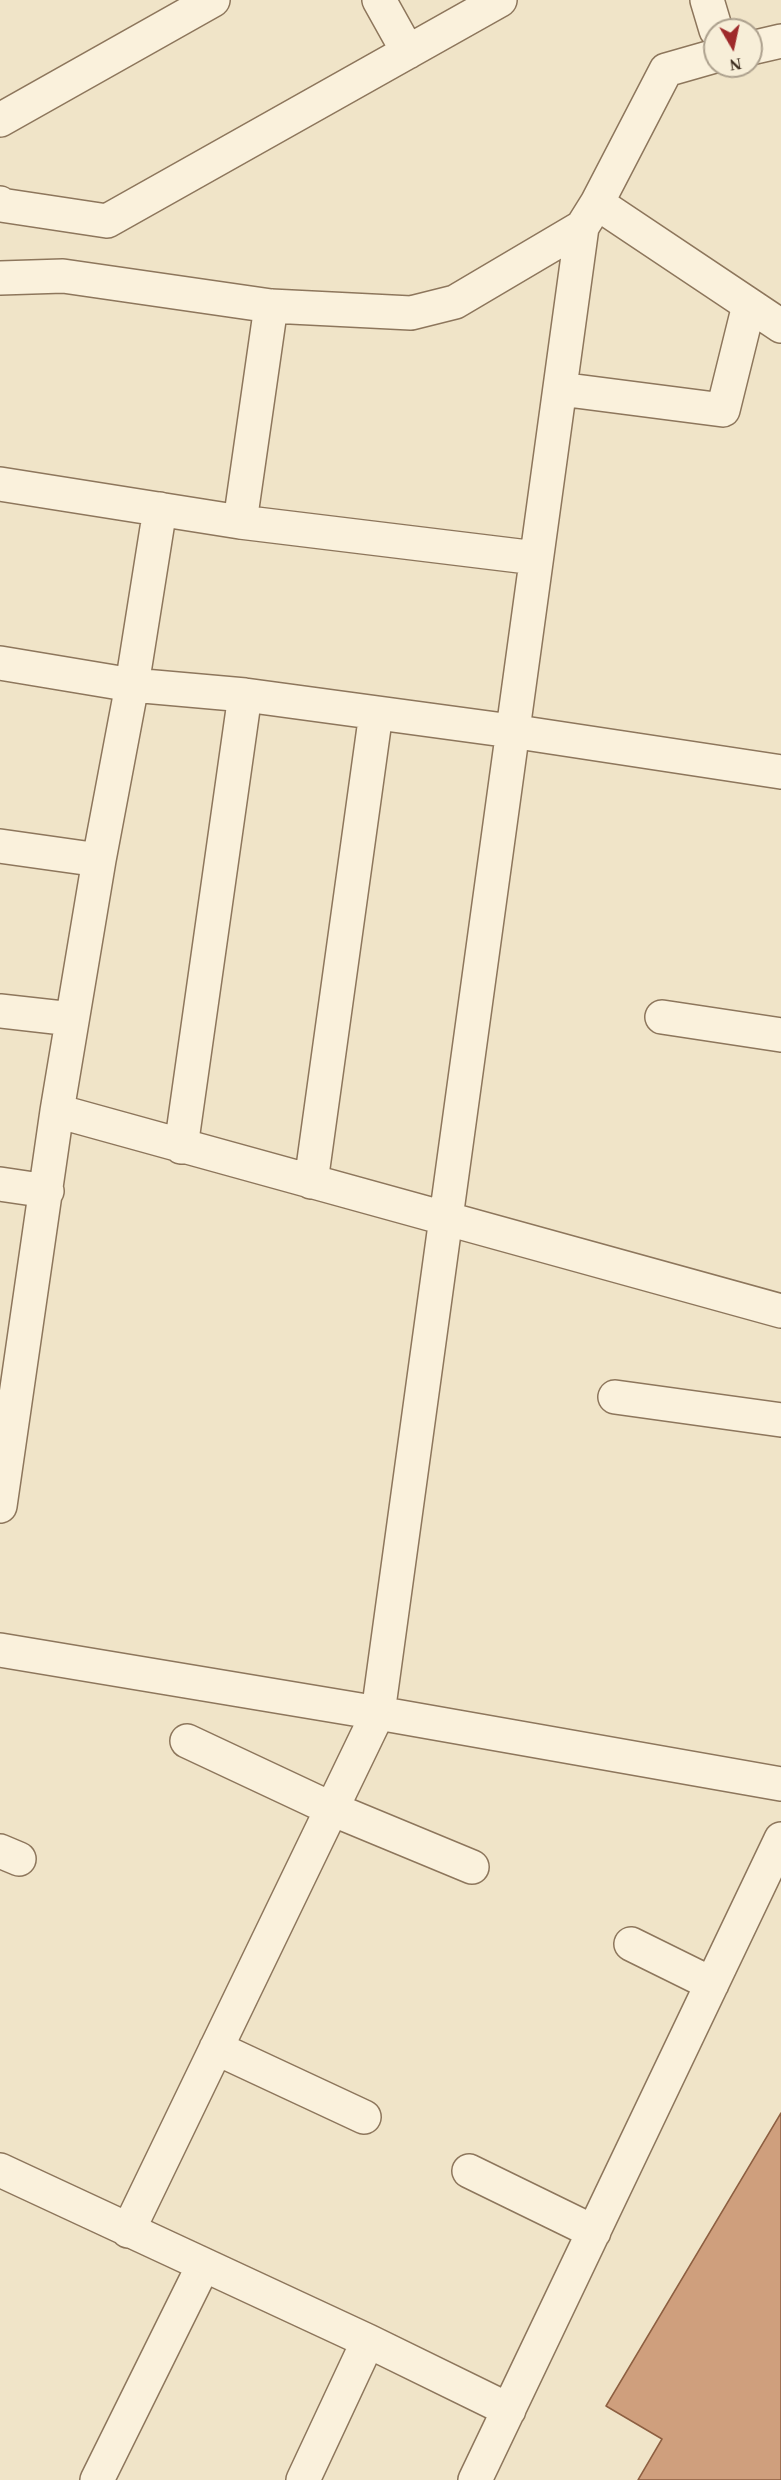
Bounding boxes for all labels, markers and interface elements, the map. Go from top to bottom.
north arrow [703,18,763,78]
text: N [729,55,743,74]

